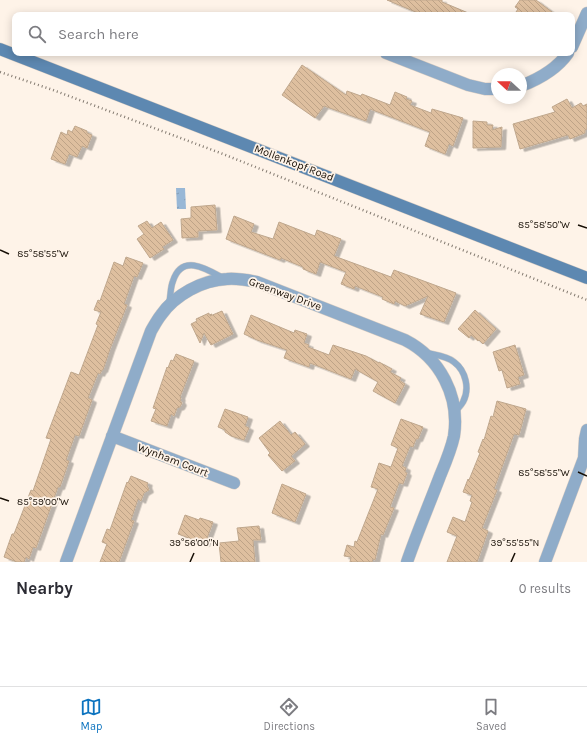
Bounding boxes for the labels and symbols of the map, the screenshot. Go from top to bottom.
north arrow [491,68,527,104]
street label: Mollenkopf Road [252,142,336,184]
text: 85°58'50"W [518,219,570,231]
text: 85°58'55"W [17,248,69,260]
street label: Greenway Drive [247,275,323,313]
street label: Wynham Court [136,441,210,479]
text: 85°58'55"W [518,467,570,479]
text: 85°59'00"W [17,496,69,508]
text: 39°56'00"N [169,537,219,549]
text: 39°55'55"N [491,537,539,549]

